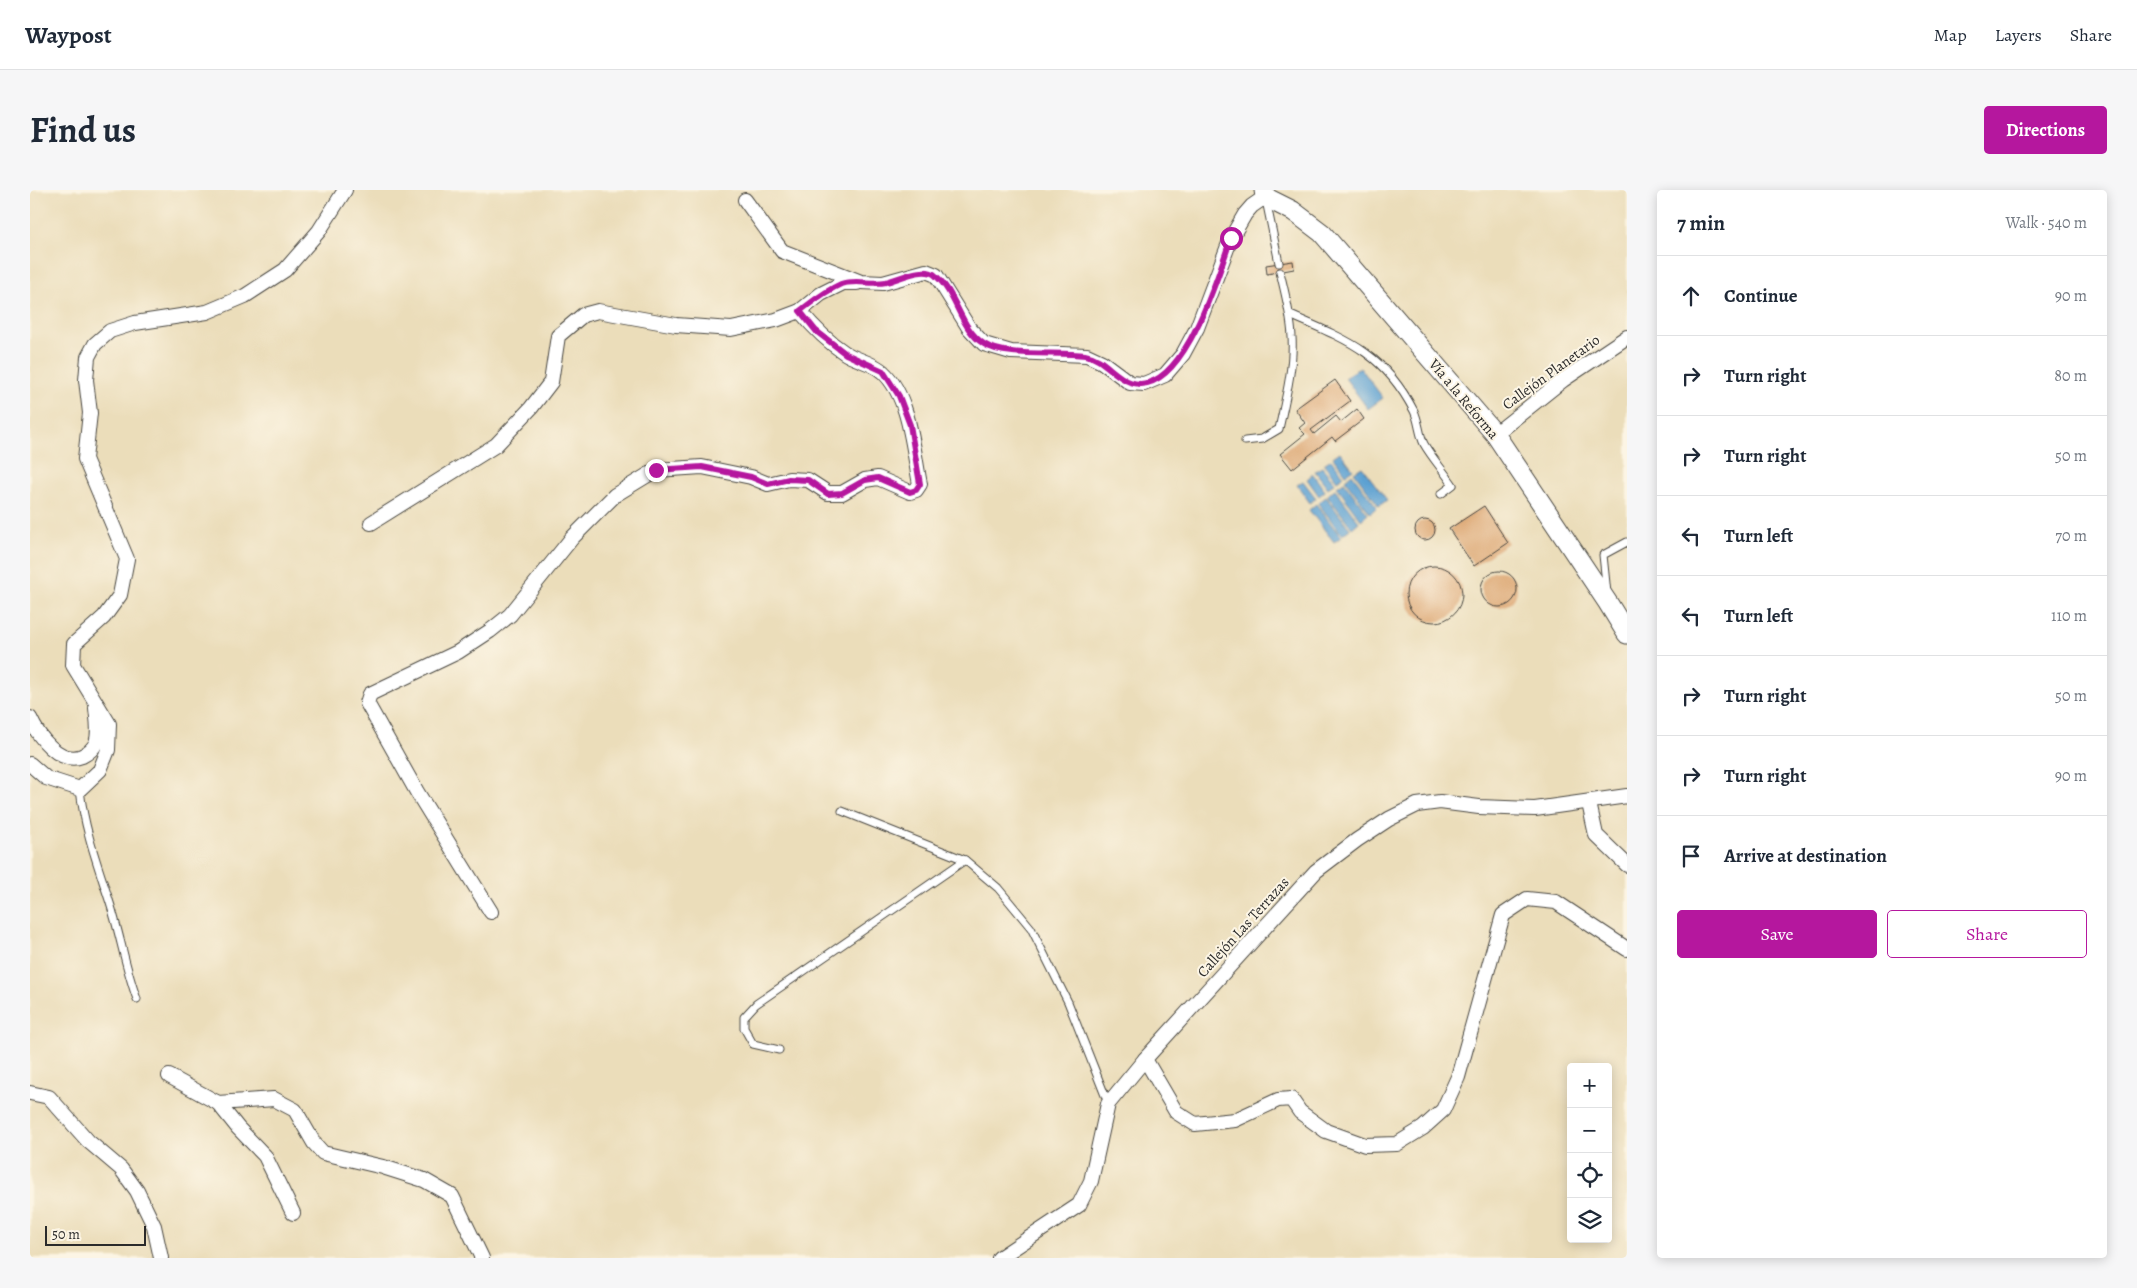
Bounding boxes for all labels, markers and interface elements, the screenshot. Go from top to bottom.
text: Waypost [25,19,112,51]
text: Map [1934,23,1967,47]
text: Layers [1995,23,2042,47]
text: Share [2070,23,2112,47]
text: Find us [30,106,136,154]
button: Directions [1984,106,2107,154]
text: 7 min [1677,209,1725,237]
text: Walk · 540 m [2005,212,2087,234]
route start [1220,227,1243,250]
icon: ahead [1677,282,1705,310]
text: Continue [1724,283,1798,309]
text: 90 m [2055,285,2087,307]
street label: Callejón Planetario [1498,330,1604,414]
street label: Vía a la Reforma [1424,354,1504,443]
icon: right [1677,362,1705,390]
text: Turn right [1724,363,1806,389]
text: 80 m [2054,365,2087,387]
icon: right [1677,442,1705,470]
text: Turn right [1724,443,1806,469]
text: 50 m [2055,445,2087,467]
route end [645,459,668,482]
icon: left [1677,522,1705,550]
text: Turn left [1724,523,1793,549]
text: 70 m [2055,525,2087,547]
icon: left [1677,602,1705,630]
text: Turn left [1724,603,1793,629]
text: 110 m [2051,605,2087,627]
icon: right [1677,682,1705,710]
text: Turn right [1724,683,1806,709]
text: 50 m [2055,685,2087,707]
icon: right [1677,762,1705,790]
text: Turn right [1724,763,1806,789]
text: 90 m [2055,765,2087,787]
icon: arrive [1677,842,1705,870]
text: Arrive at destination [1724,843,1887,869]
street label: Callejón Las Terrazas [1193,872,1293,982]
button: Save [1677,910,1877,958]
button: Share [1887,910,2087,958]
map controls [1567,1063,1612,1243]
button: + [1567,1063,1612,1108]
button: − [1567,1108,1612,1153]
button: locate [1567,1153,1612,1198]
button: layers [1567,1198,1612,1243]
scale bar [45,1223,146,1246]
text: 50 m [52,1225,80,1244]

